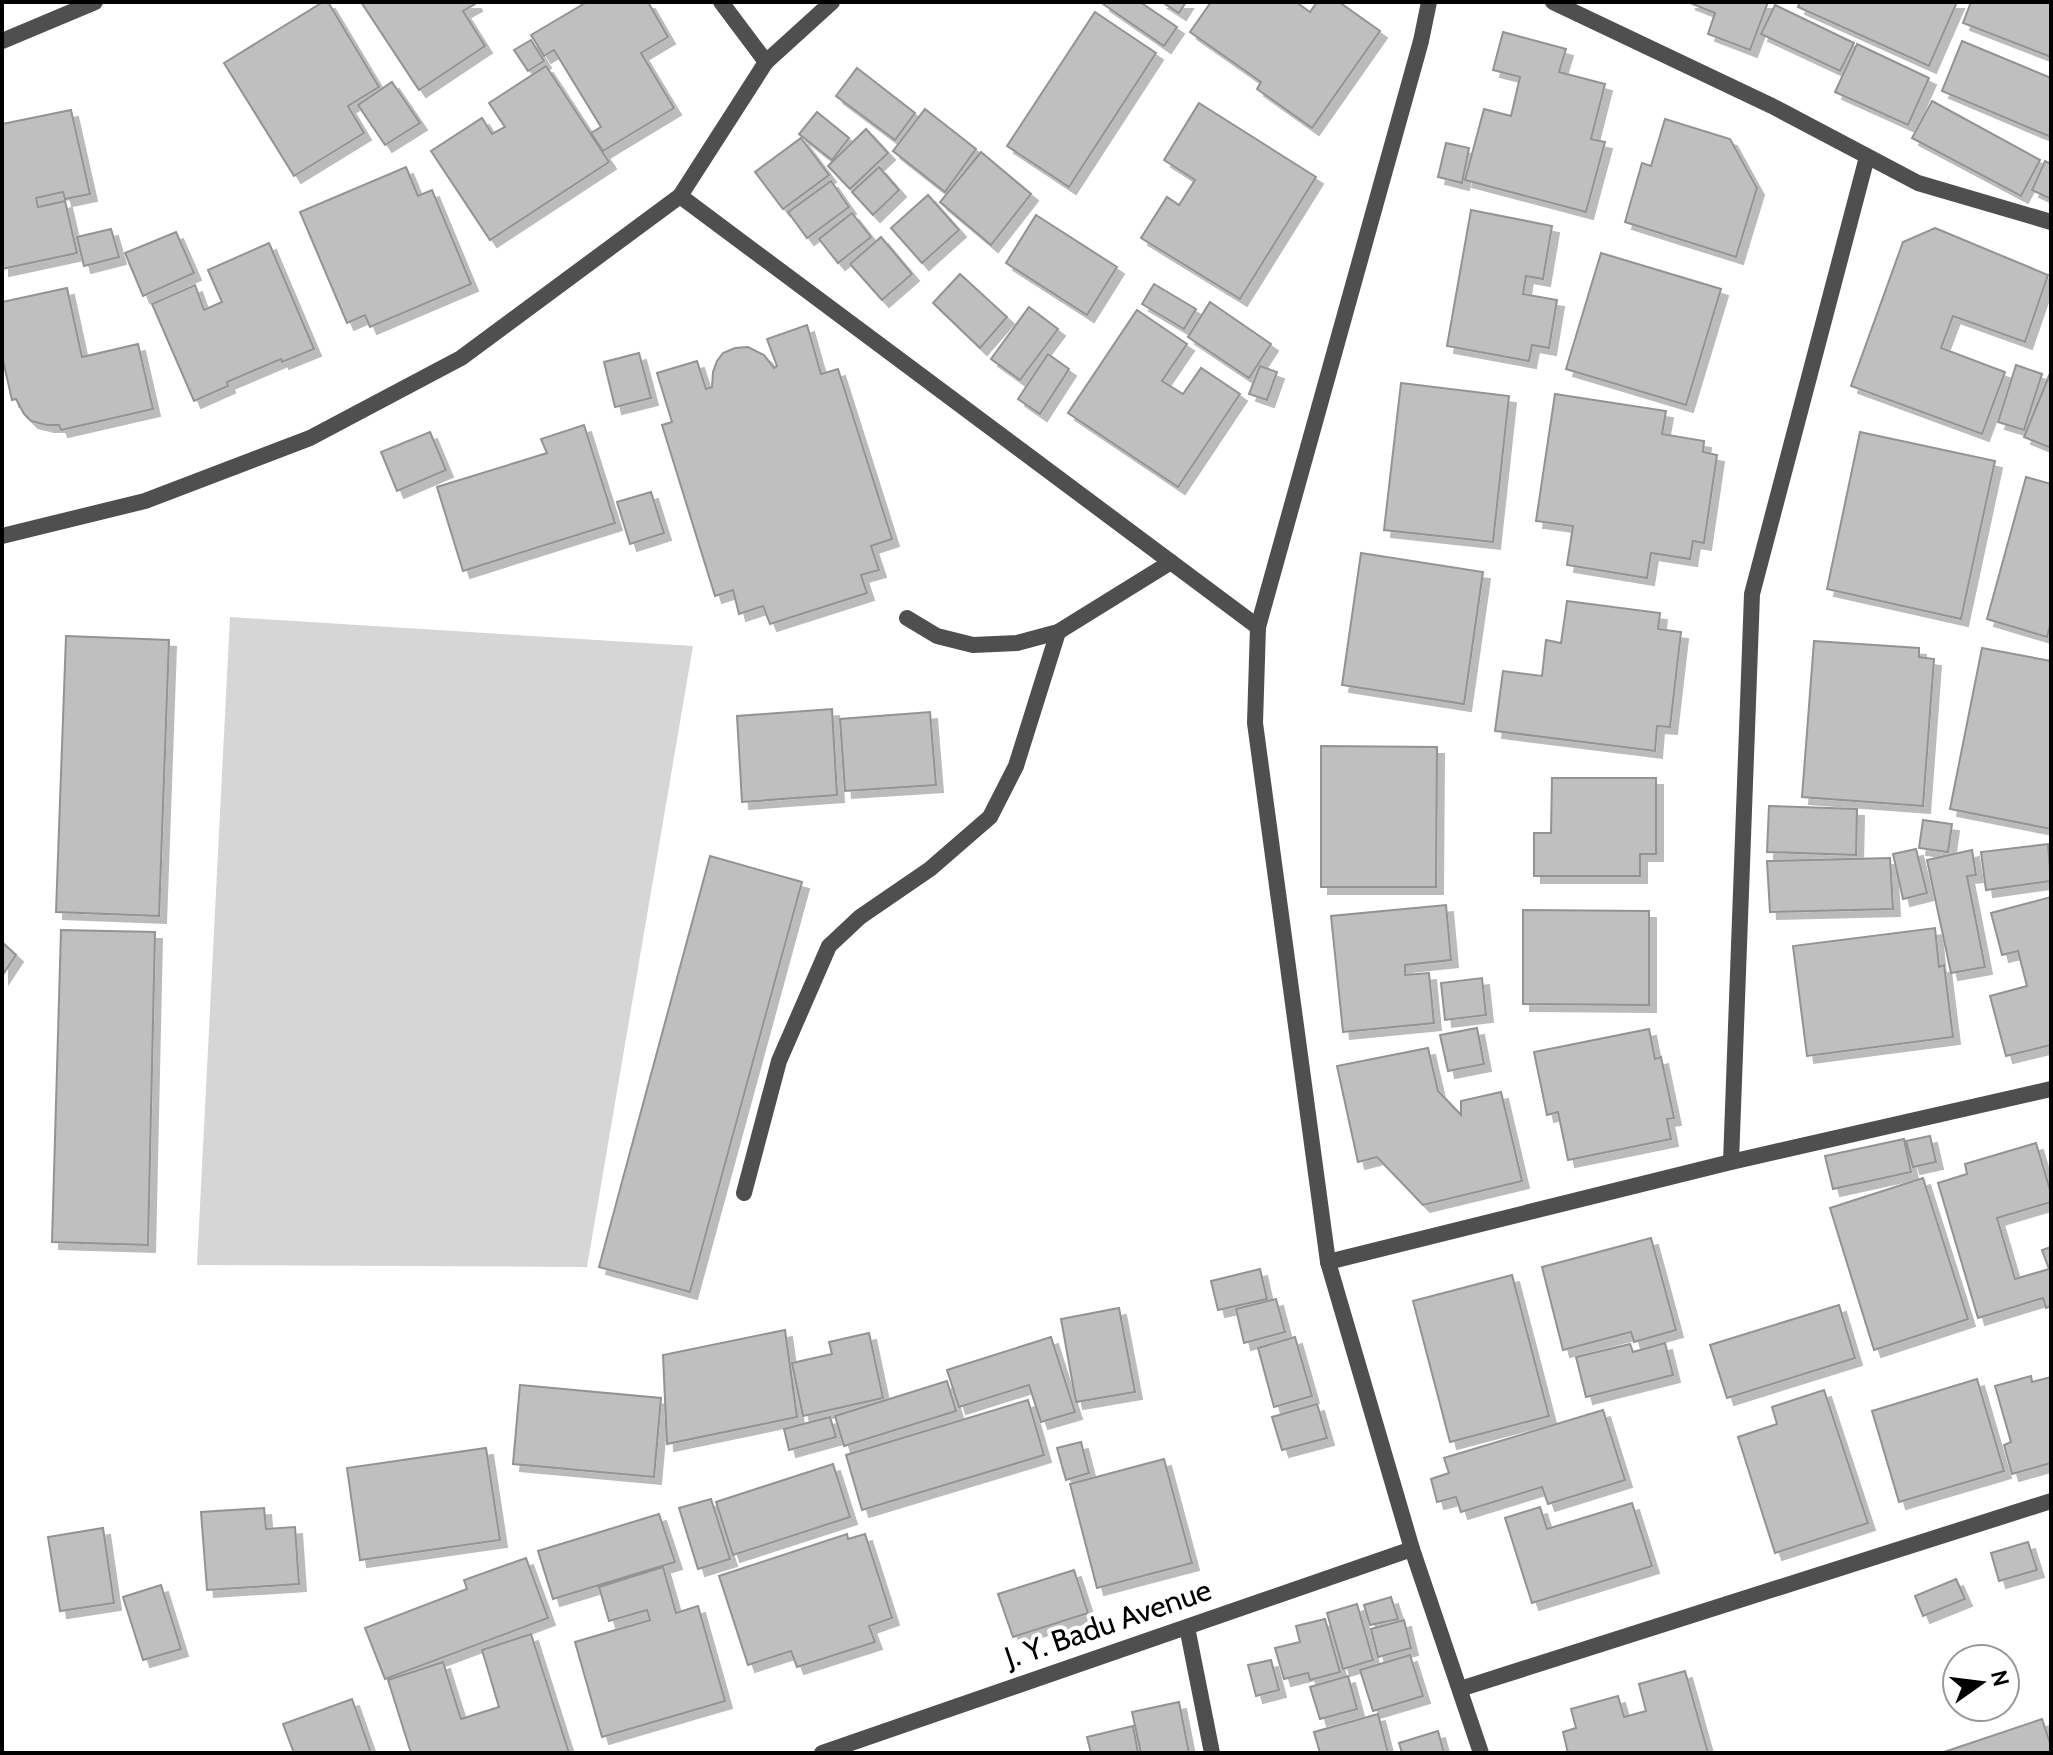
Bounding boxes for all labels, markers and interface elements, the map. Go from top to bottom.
street label: J. Y. Badu Avenue [999,1571,1216,1677]
north arrow [1941,1643,2021,1723]
text: N [1985,1667,2015,1689]

